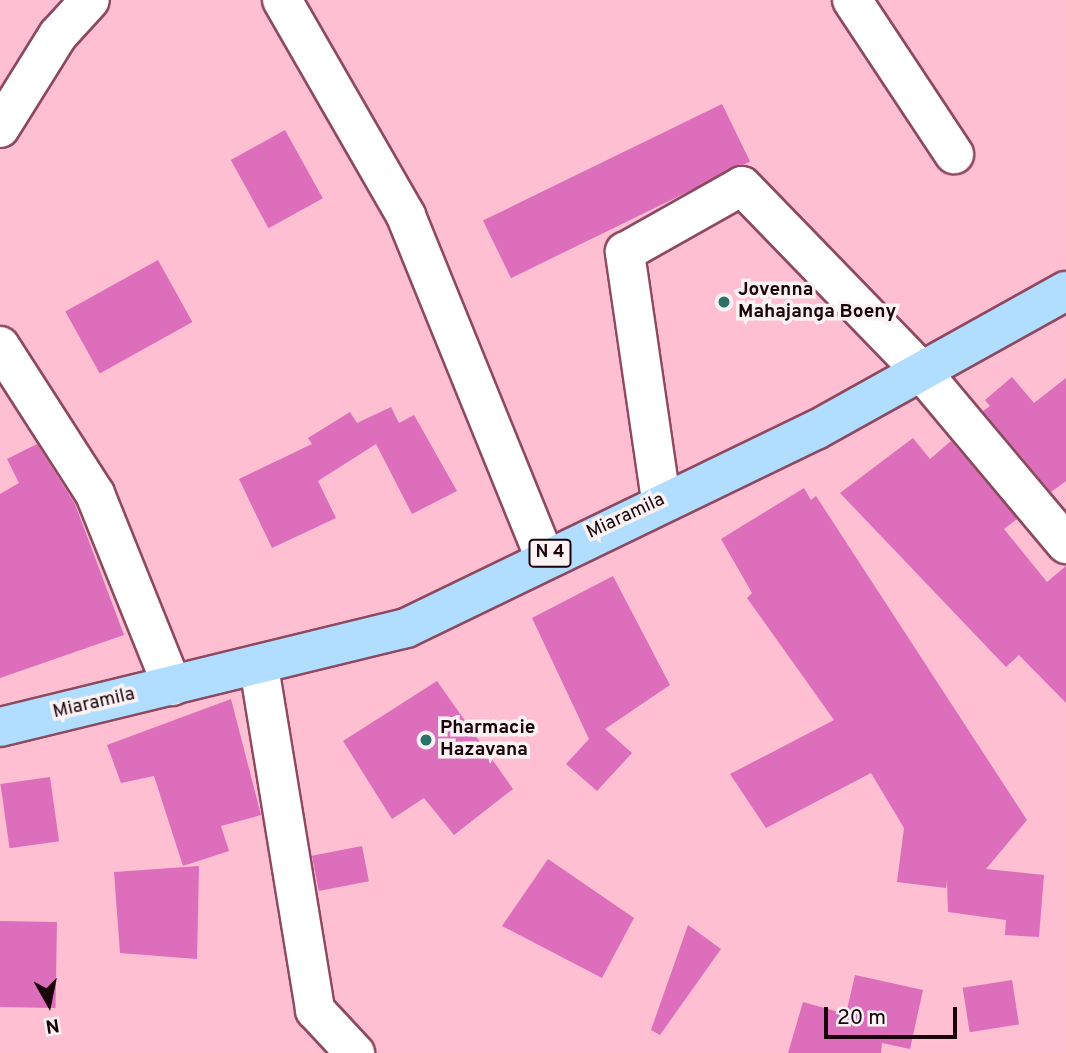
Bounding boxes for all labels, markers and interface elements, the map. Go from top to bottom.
place label: Jovenna Mahajanga Boeny [738,280,896,324]
marker: Jovenna Mahajanga Boeny [716,294,732,310]
street label: Miaramila [583,489,669,545]
road number: N 4 [527,538,573,568]
street label: Miaramila [51,684,137,724]
place label: Pharmacie Hazavana [440,718,535,762]
marker: Pharmacie Hazavana [418,732,434,748]
north arrow [14,969,84,1039]
scale bar [828,993,961,1038]
text: 20 m [837,1005,886,1032]
text: N [44,1012,61,1038]

